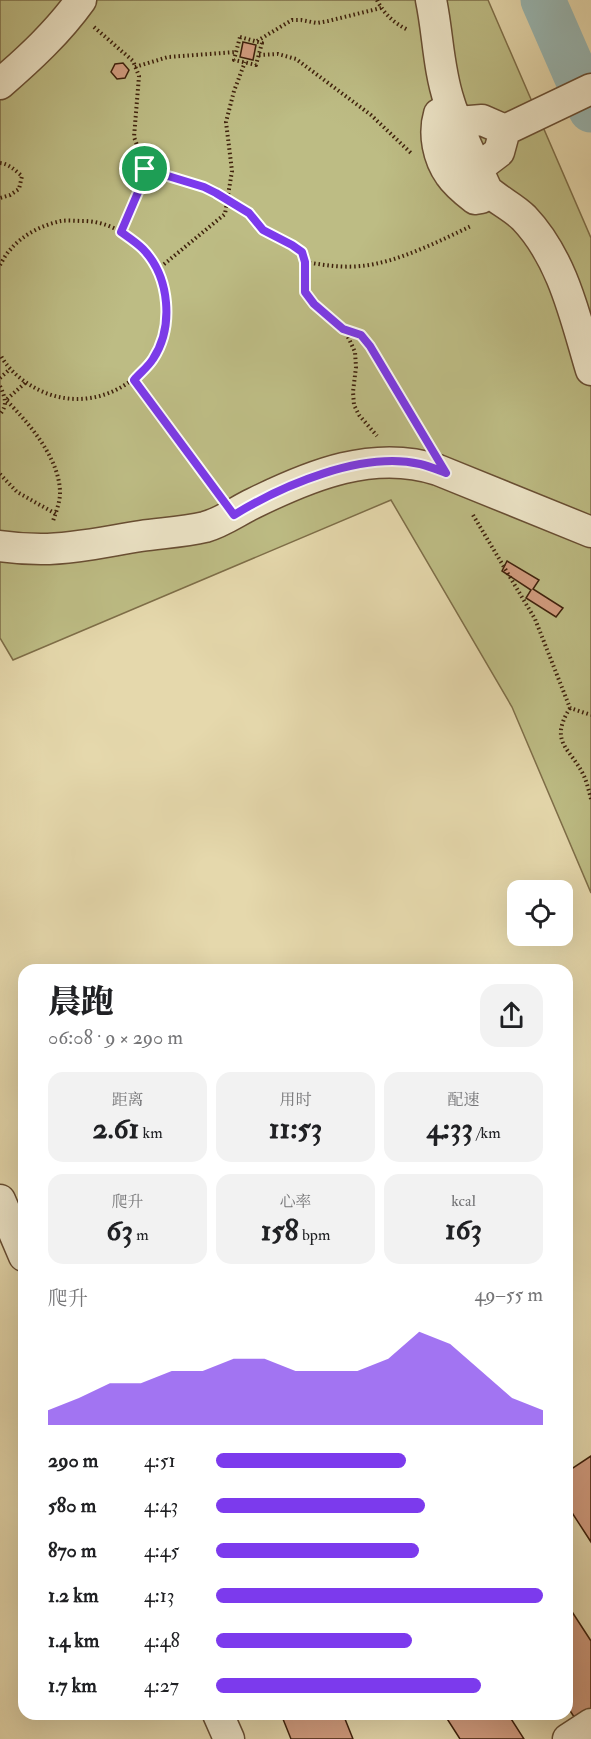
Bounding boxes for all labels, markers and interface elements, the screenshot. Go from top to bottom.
pin [119,143,170,194]
icon: arrive [128,152,161,185]
map controls [507,880,573,946]
button: locate [507,880,573,946]
text: 晨跑 [48,982,114,1023]
button: share [480,984,543,1047]
text: 06:08 · 9 × 290 m [48,1025,183,1050]
text: 距离 [111,1090,144,1110]
text: 用时 [279,1090,312,1110]
text: 配速 [447,1090,480,1110]
text: 2.61 [92,1110,139,1147]
text: 11:53 [269,1110,322,1147]
text: 4:33 [426,1110,473,1147]
text: km [139,1123,163,1143]
text: /km [473,1123,501,1143]
text: kcal [451,1191,476,1211]
text: 爬升 [111,1192,144,1212]
text: 心率 [279,1192,312,1212]
text: 163 [445,1211,482,1248]
text: 63 [106,1212,133,1249]
text: 158 [261,1212,299,1249]
text: m [133,1225,149,1245]
text: bpm [299,1225,330,1245]
text: 49–55 m [475,1282,543,1307]
text: 爬升 [48,1286,88,1311]
text: 290 m [48,1448,98,1473]
text: 4:51 [144,1448,176,1473]
text: 580 m [48,1493,96,1518]
text: 4:43 [144,1493,178,1518]
text: 870 m [48,1538,97,1563]
text: 4:45 [144,1538,179,1563]
text: 1.2 km [48,1583,98,1608]
text: 4:13 [144,1583,175,1608]
text: 1.4 km [48,1628,99,1653]
text: 4:48 [144,1628,180,1653]
text: 1.7 km [48,1673,97,1698]
text: 4:27 [144,1673,179,1698]

